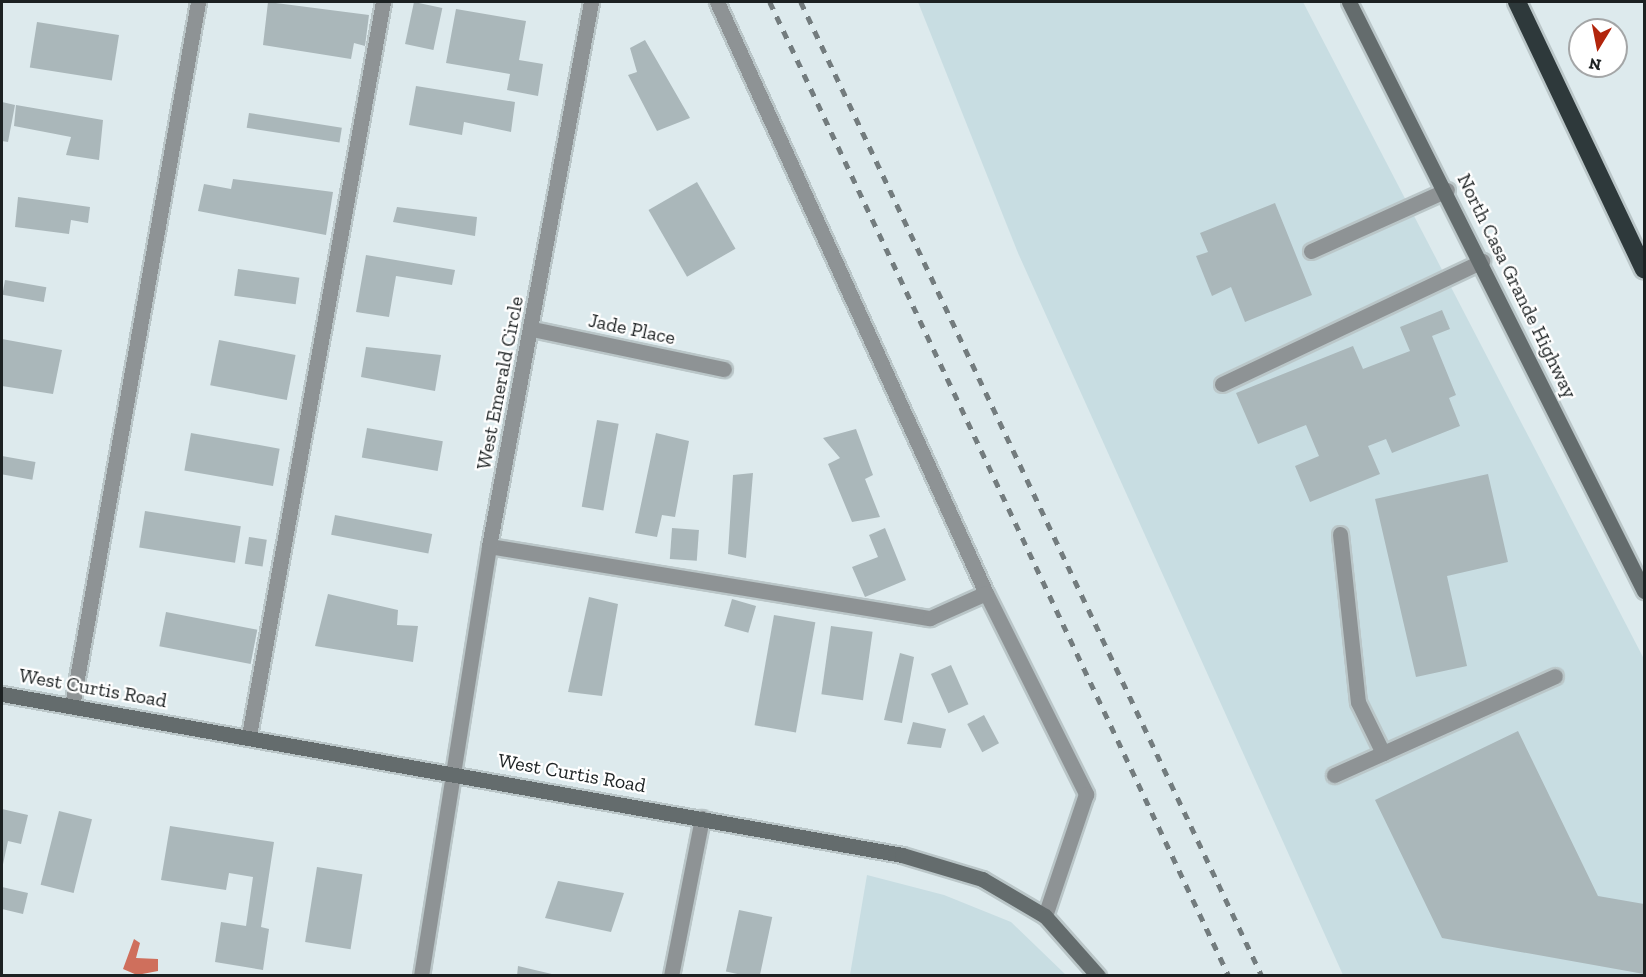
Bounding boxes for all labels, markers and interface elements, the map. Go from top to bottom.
north arrow [1568,18,1628,78]
text: N [1587,54,1603,75]
street label: North Casa Grande Highway [1452,170,1582,402]
street label: West Emerald Circle [471,294,529,472]
street label: Jade Place [586,308,678,350]
street label: West Curtis Road [17,663,169,713]
street label: West Curtis Road [496,748,648,798]

